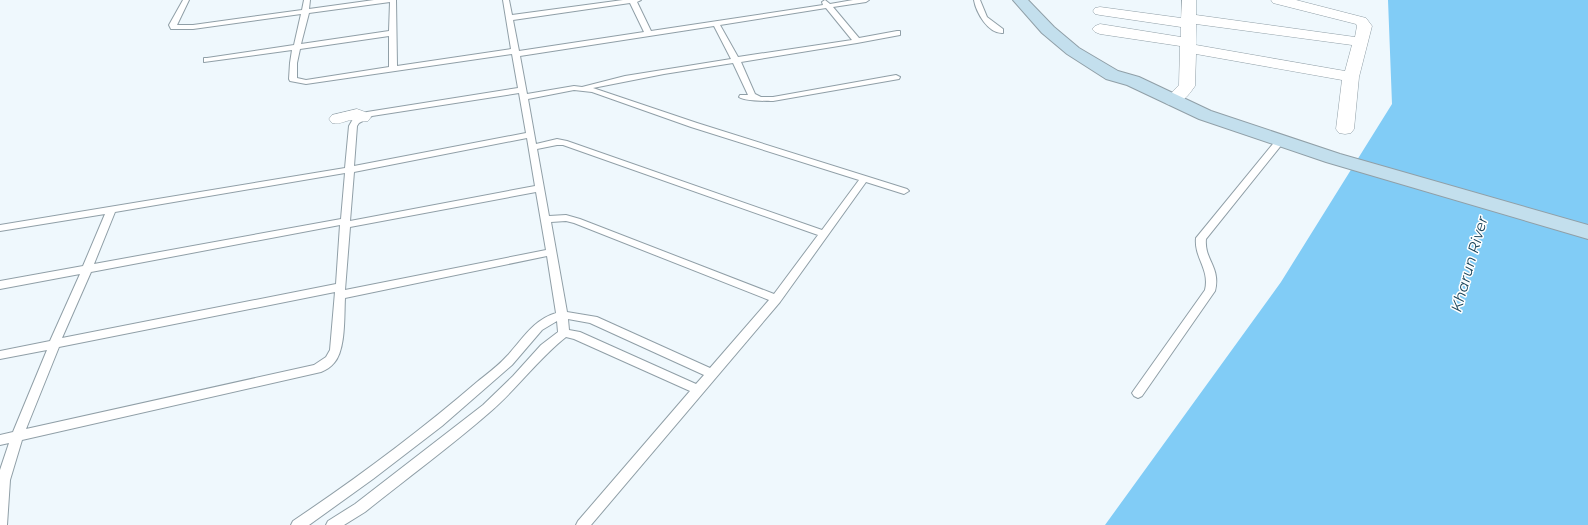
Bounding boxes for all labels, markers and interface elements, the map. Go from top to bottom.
water label: Kharun River [1446,213,1492,314]

